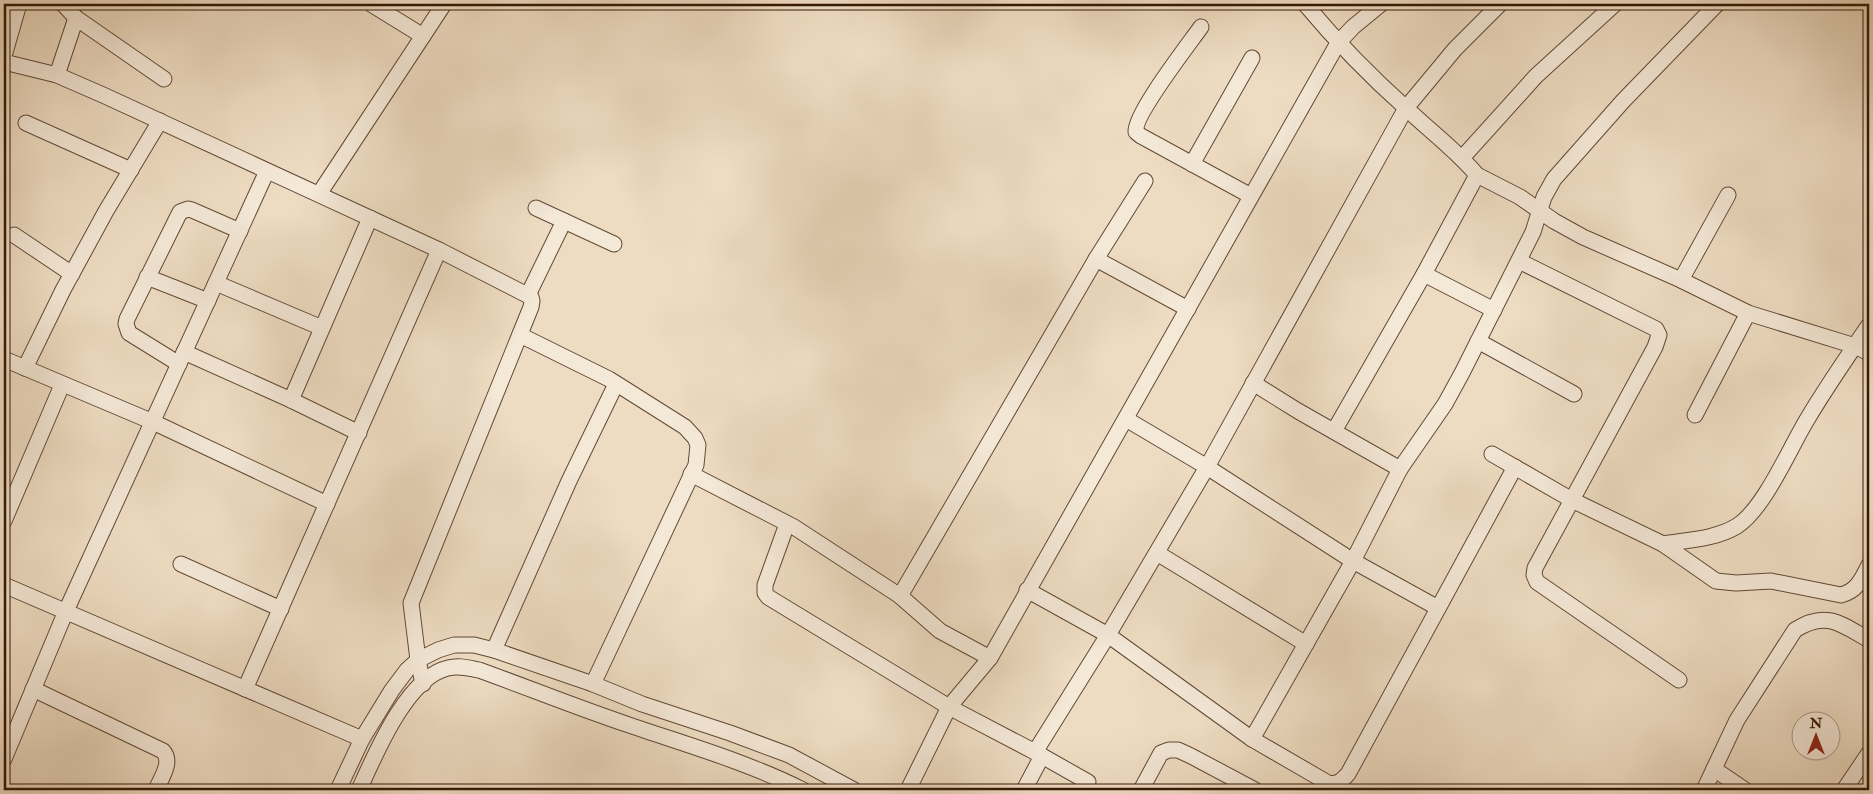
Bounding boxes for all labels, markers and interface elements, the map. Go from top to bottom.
north arrow [1790,712,1840,762]
text: N [1809,715,1823,732]

